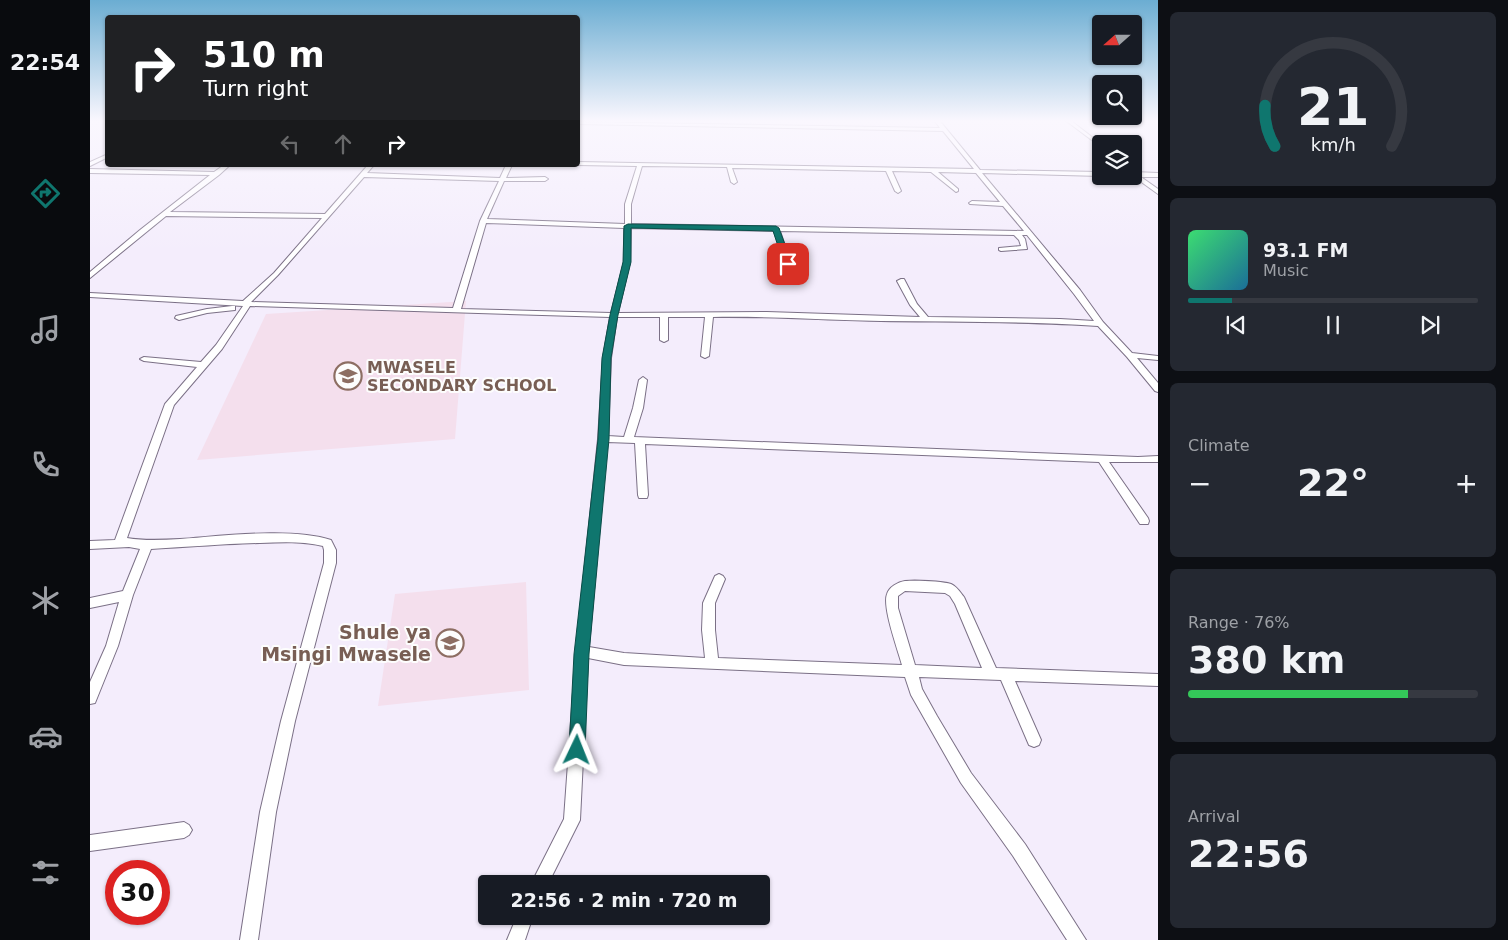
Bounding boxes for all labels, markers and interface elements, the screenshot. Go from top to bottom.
north arrow [1092,15,1142,65]
map controls [1092,15,1142,185]
icon: right [120,35,185,100]
text: 510 m [203,35,325,75]
text: 22:54 [10,50,80,75]
button: search [1092,75,1142,125]
text: Turn right [203,76,308,101]
text: 21 [1297,77,1369,137]
icon: left [276,130,304,158]
icon: ahead [329,130,357,158]
icon: right [382,130,410,158]
text: km/h [1310,134,1356,155]
button: layers [1092,135,1142,185]
icon: directions [28,176,63,211]
text: 93.1 FM [1263,239,1348,261]
pin [767,243,809,285]
icon: arrive [774,250,802,278]
text: Music [1263,261,1309,280]
icon: previous [1222,311,1250,339]
icon: pause [1319,311,1347,339]
icon: next [1416,311,1444,339]
icon: music [28,312,63,347]
place label: MWASELE SECONDARY SCHOOL [367,358,557,395]
school or university icon: MWASELE SECONDARY SCHOOL [333,361,363,391]
text: Climate [1188,436,1250,455]
icon: phone [28,447,63,482]
text: 22° [1297,461,1369,505]
text: − [1188,467,1211,500]
text: + [1455,467,1478,500]
icon: climate [28,583,63,618]
text: Range · 76% [1188,613,1290,632]
place label: Shule ya Msingi Mwasele [261,621,431,665]
school or university icon: Shule ya Msingi Mwasele [435,628,465,658]
text: 380 km [1188,638,1345,682]
icon: car [28,719,63,754]
position arrow [550,723,602,775]
text: Arrival [1188,807,1240,826]
text: 22:56 [1188,832,1309,876]
icon: filters [28,855,63,890]
speed limit sign: 30 [105,860,170,925]
text: 22:56 · 2 min · 720 m [510,889,738,911]

